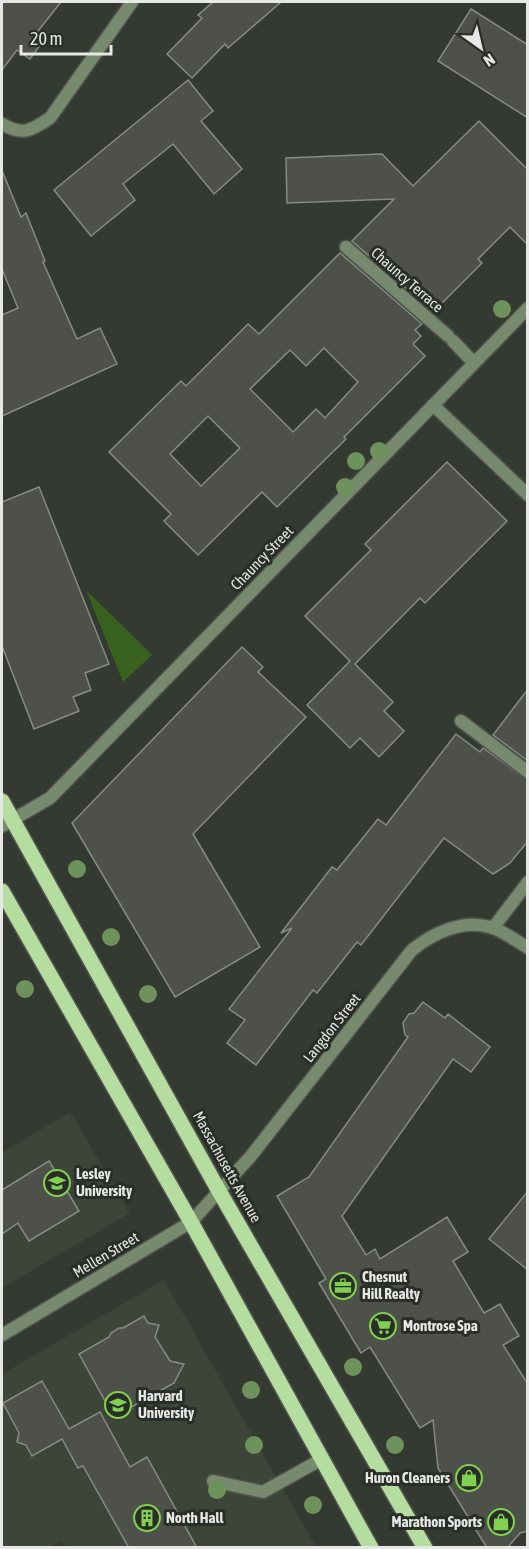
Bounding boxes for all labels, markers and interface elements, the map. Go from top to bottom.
scale bar [21,18,111,56]
north arrow [451,18,511,78]
text: 20 m [30,28,62,49]
text: N [480,50,498,71]
street label: Chauncy Terrace [368,244,447,316]
street label: Chauncy Street [227,522,296,593]
street label: Langdon Street [299,990,364,1065]
street label: Massachusetts Avenue [190,1108,265,1225]
place label: Lesley University [76,1165,133,1199]
school or university icon: Lesley University [42,1168,72,1198]
street label: Mellen Street [70,1228,142,1281]
place label: Chesnut Hill Realty [362,1268,421,1302]
office icon: Chesnut Hill Realty [328,1271,358,1301]
supermarket icon: Montrose Spa [368,1311,398,1341]
place label: Montrose Spa [403,1317,478,1334]
place label: Harvard University [138,1387,195,1421]
school or university icon: Harvard University [103,1390,133,1420]
shop icon: Huron Cleaners [454,1463,484,1493]
place label: Huron Cleaners [365,1469,451,1486]
building icon: North Hall [132,1503,162,1533]
shop icon: Marathon Sports [486,1507,516,1537]
place label: North Hall [166,1509,224,1526]
place label: Marathon Sports [392,1513,483,1530]

